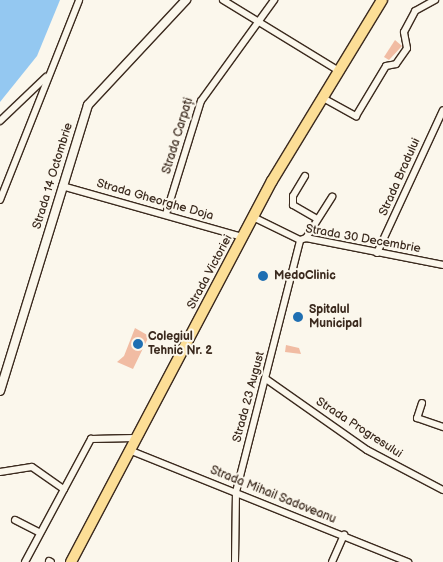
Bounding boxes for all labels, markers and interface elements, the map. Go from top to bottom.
street label: Strada Carpați [160,96,196,176]
street label: Strada 14 Octombrie [30,121,76,231]
street label: Strada Bradului [376,136,424,218]
street label: Strada Gheorghe Doja [95,176,215,224]
street label: Strada 30 Decembrie [304,222,422,256]
street label: Strada Victoriei [184,232,236,312]
marker: MedoClinic [256,269,270,283]
place label: MedoClinic [274,269,336,283]
place label: Spitalul Municipal [309,303,362,331]
marker: Spitalul Municipal [291,310,305,324]
place label: Colegiul Tehnic Nr. 2 [148,330,212,358]
marker: Colegiul Tehnic Nr. 2 [132,338,144,350]
street label: Strada 23 August [230,350,268,444]
street label: Strada Progresului [313,395,405,461]
street label: Strada Mihail Sadoveanu [208,463,338,527]

